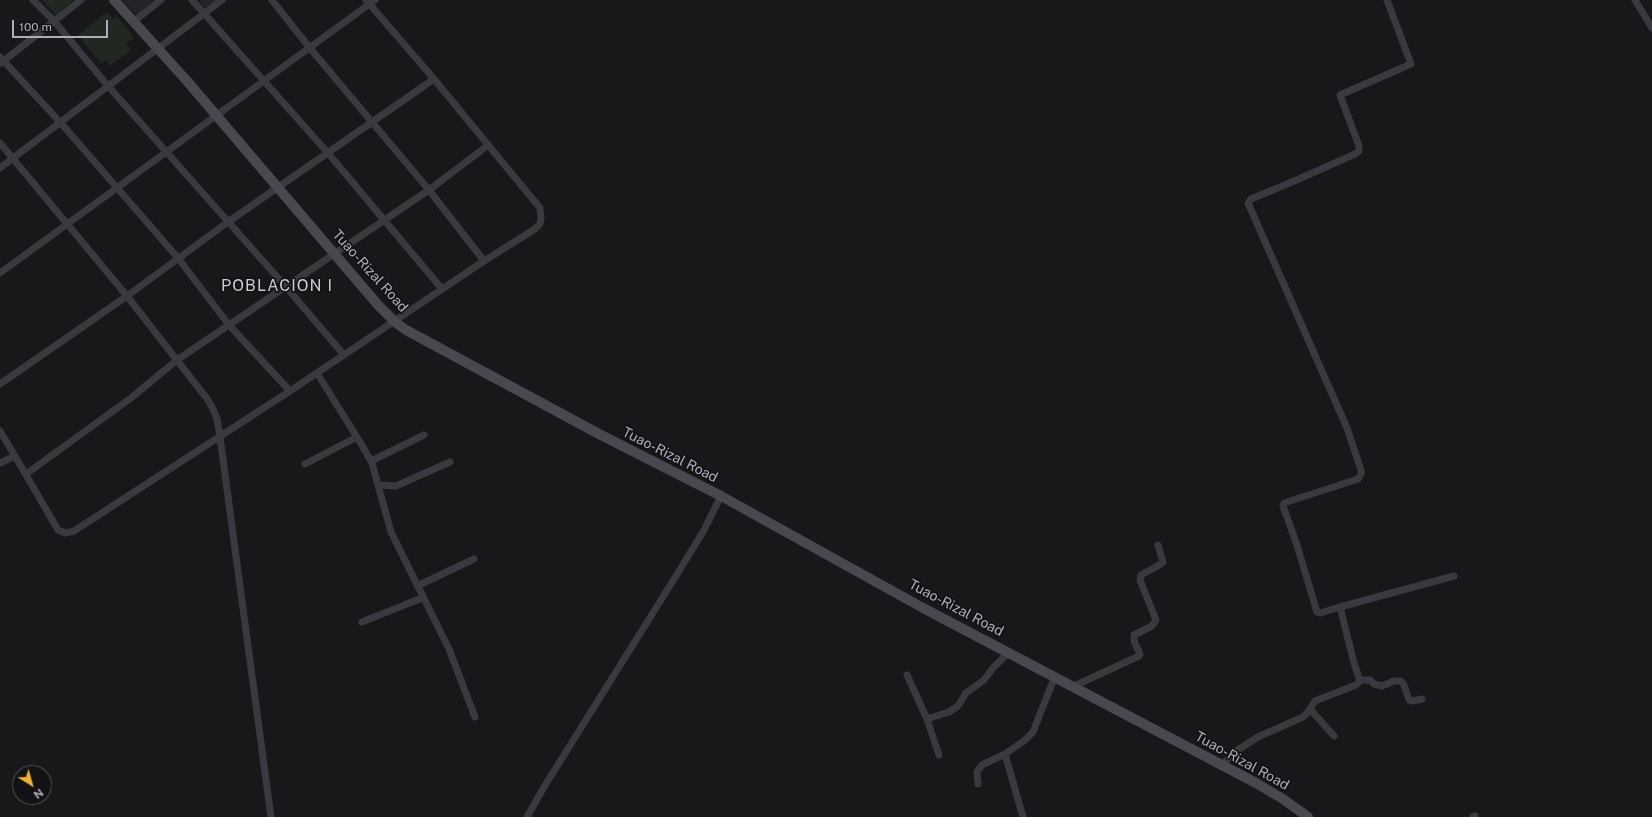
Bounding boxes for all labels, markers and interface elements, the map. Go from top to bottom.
scale bar [14,12,110,38]
text: 100 m [19,20,52,34]
street label: Tuao-Rizal Road [329,226,411,316]
district label: POBLACION I [221,276,333,296]
street label: Tuao-Rizal Road [619,424,721,486]
street label: Tuao-Rizal Road [906,576,1006,640]
street label: Tuao-Rizal Road [1192,728,1292,794]
north arrow [12,765,52,805]
text: N [32,786,46,801]

